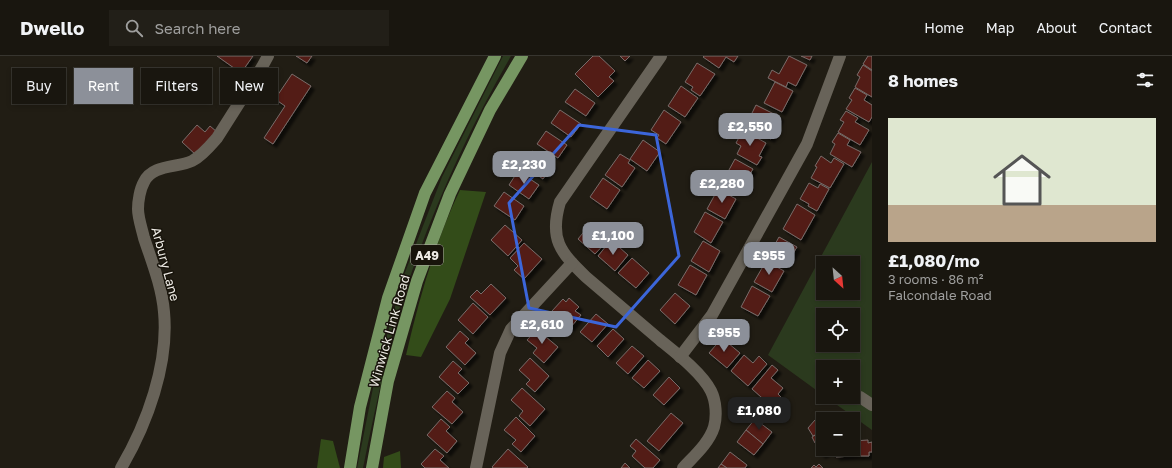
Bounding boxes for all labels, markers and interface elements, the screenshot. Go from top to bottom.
search box [109,10,389,46]
text: Dwello [20,16,85,39]
icon: search [123,17,145,39]
text: Search here [155,19,240,37]
text: Home [924,19,964,36]
text: Map [986,19,1014,36]
text: About [1036,19,1077,36]
text: Contact [1099,19,1152,36]
chip: Buy [12,68,66,104]
chip: Rent [74,68,133,104]
chip: Filters [141,68,212,104]
chip: New [220,68,278,104]
icon: filters [1134,69,1156,91]
text: 8 homes [888,70,958,91]
pin: £2,550 [717,113,783,147]
text: £2,550 [728,118,772,134]
icon: home [986,144,1058,216]
pin: £2,230 [491,151,557,185]
text: £2,230 [502,156,546,172]
pin: £2,280 [689,170,755,204]
text: £2,280 [699,175,745,191]
pin: £1,100 [580,222,646,256]
street label: Arbury Lane [148,225,184,303]
text: £1,100 [591,227,635,243]
pin: £955 [745,242,793,276]
road number: A49 [411,245,443,265]
text: £955 [753,247,785,263]
text: £1,080/mo [888,250,980,271]
north arrow [816,256,860,300]
map controls [816,256,860,456]
text: 3 rooms · 86 m² [888,271,983,287]
street label: Winwick Link Road [365,273,413,389]
text: Falcondale Road [888,287,992,303]
button: locate [816,308,860,352]
pin: £2,610 [509,311,575,345]
text: £2,610 [520,316,564,332]
pin: £955 [700,319,748,353]
text: £955 [708,324,740,340]
button: + [816,360,860,404]
pin: £1,080 [726,397,792,431]
text: £1,080 [737,402,781,418]
button: − [816,412,860,456]

